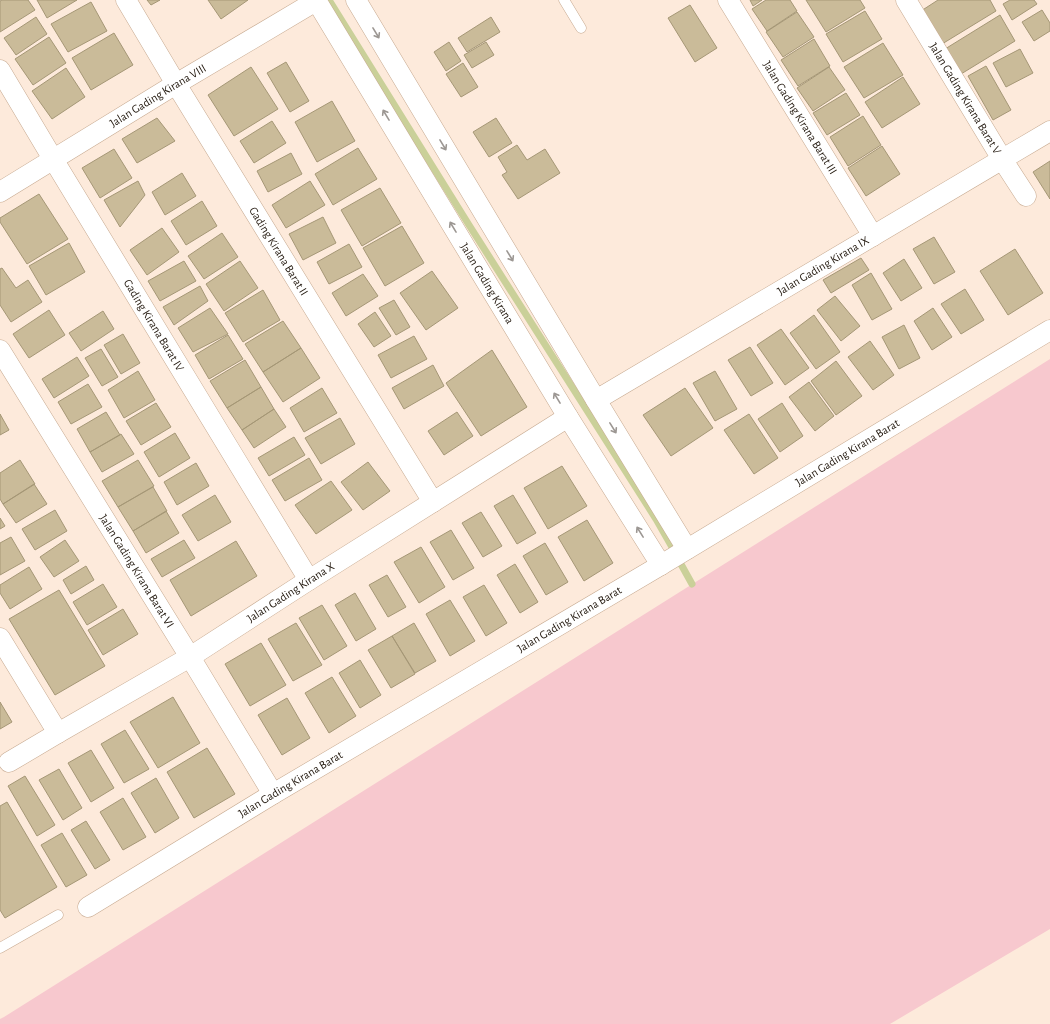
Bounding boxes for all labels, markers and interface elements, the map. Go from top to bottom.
one-way arrow [372,27,380,39]
street label: Jalan Gading Kirana Barat V [927,41,1004,156]
street label: Jalan Gading Kirana Barat III [761,59,840,176]
street label: Jalan Gading Kirana VIII [108,62,208,129]
one-way arrow [381,109,389,121]
one-way arrow [439,139,447,151]
street label: Gading Kirana Barat II [247,205,311,298]
one-way arrow [449,222,457,233]
street label: Jalan Gading Kirana IX [775,234,871,297]
street label: Jalan Gading Kirana [458,241,516,326]
one-way arrow [506,250,514,262]
street label: Gading Kirana Barat IV [122,277,187,373]
one-way arrow [552,392,560,404]
street label: Jalan Gading Kirana Barat [793,416,901,488]
one-way arrow [609,422,617,433]
street label: Jalan Gading Kirana Barat VI [97,512,176,630]
one-way arrow [636,526,645,537]
street label: Jalan Gading Kirana X [245,560,336,624]
street label: Jalan Gading Kirana Barat [515,584,624,654]
street label: Jalan Gading Kirana Barat [236,748,345,820]

